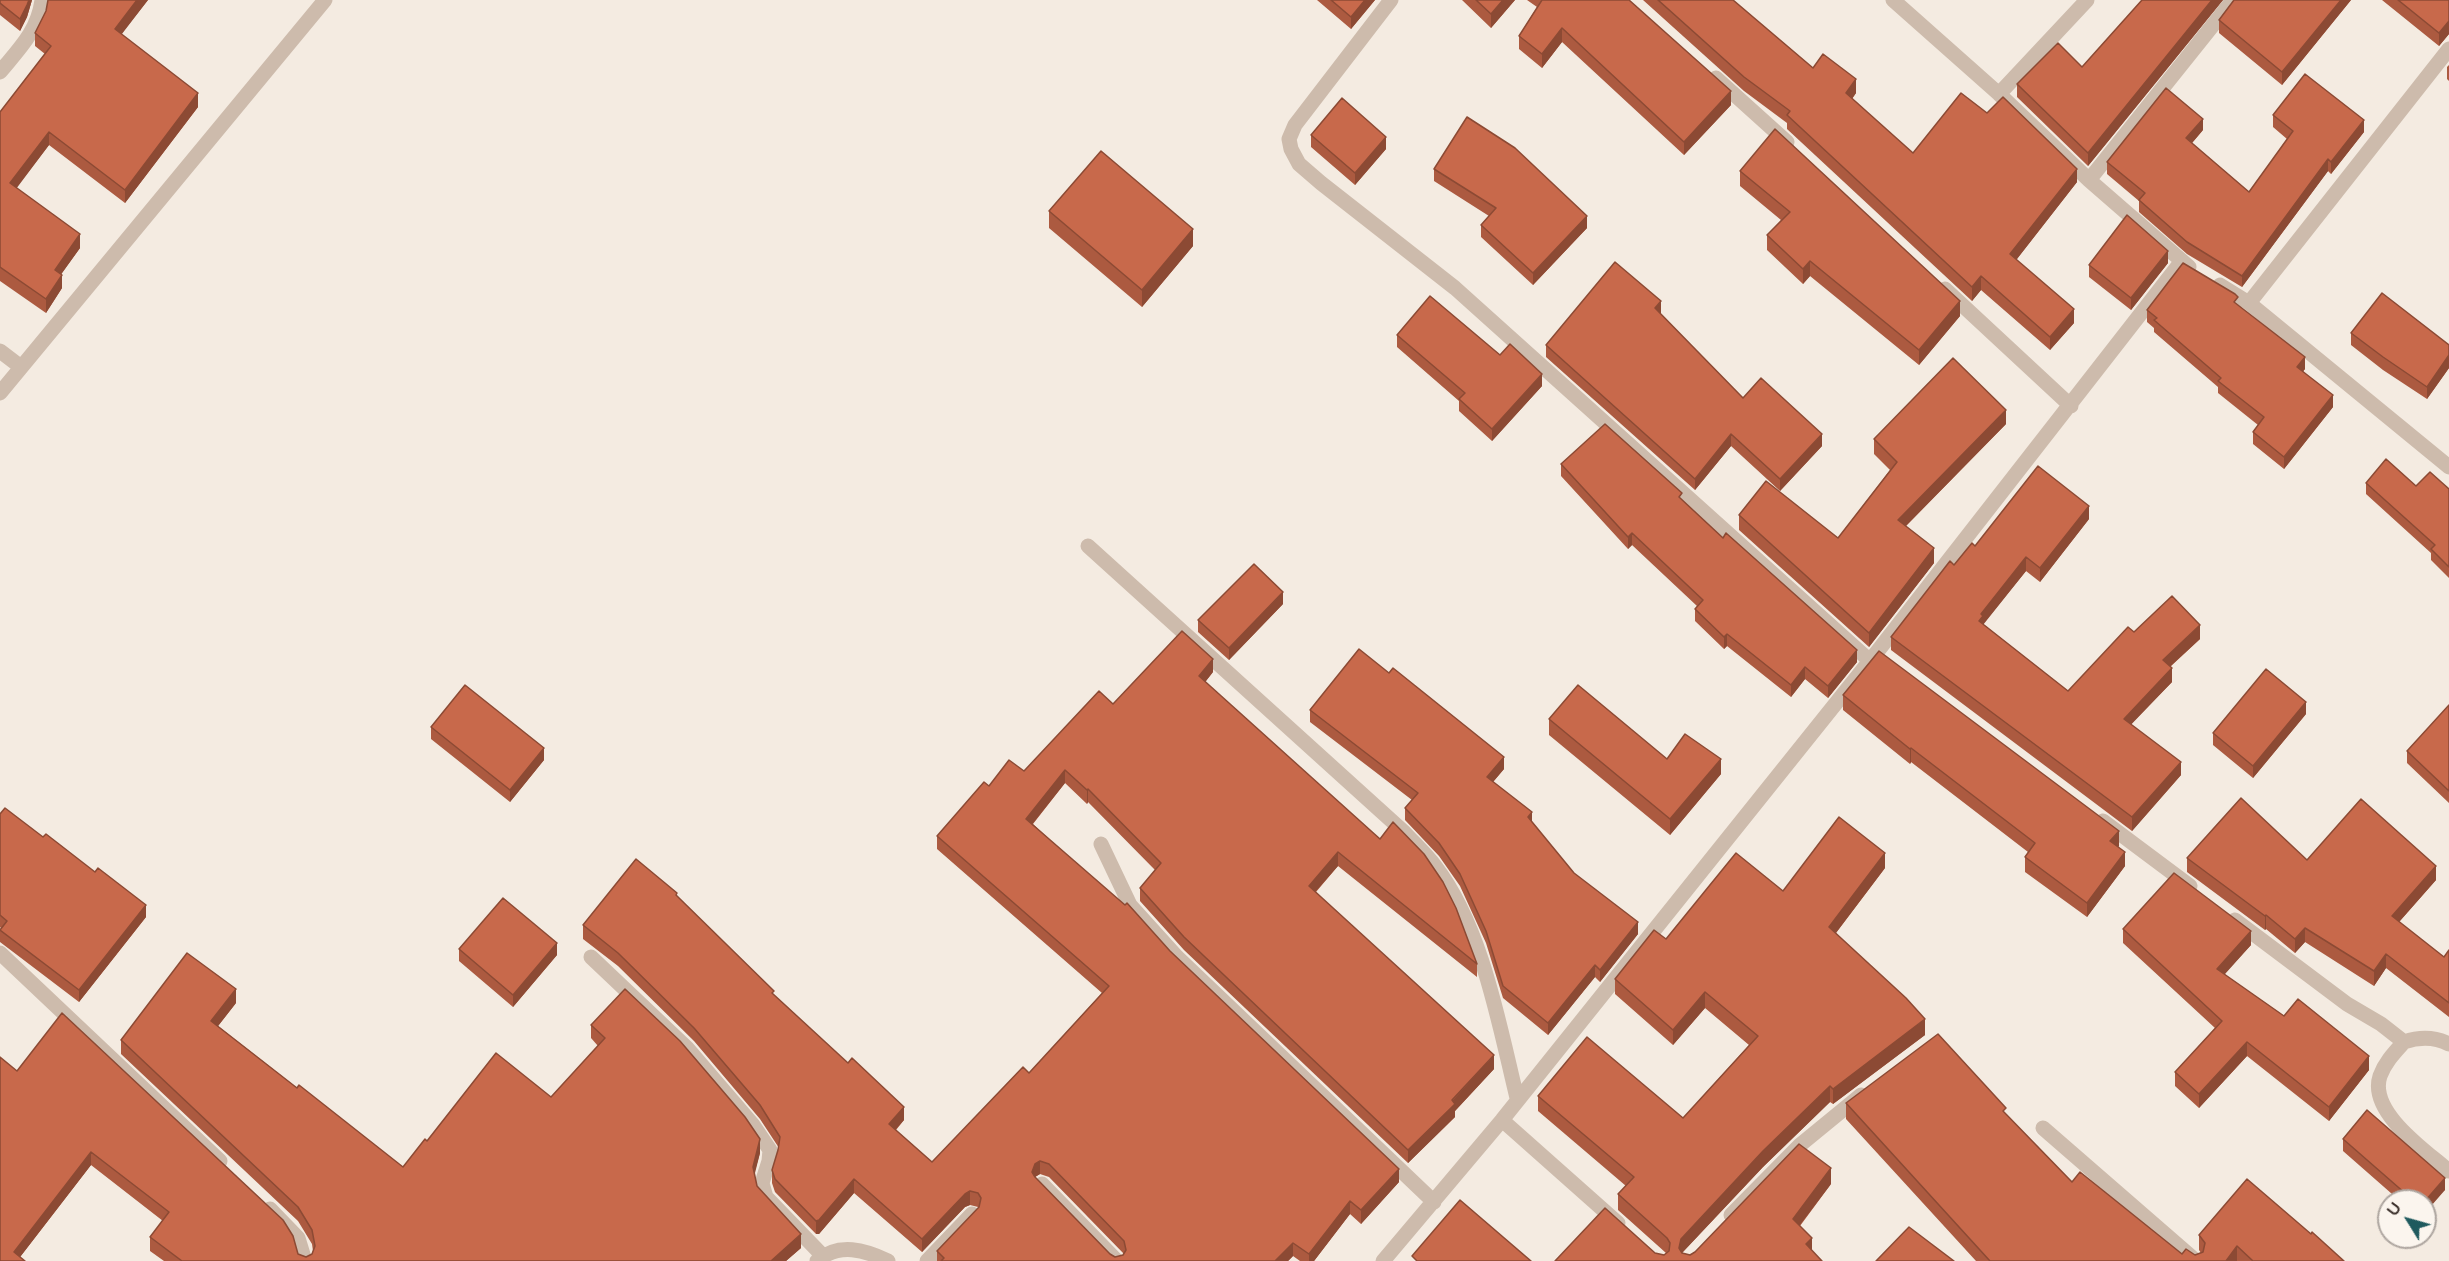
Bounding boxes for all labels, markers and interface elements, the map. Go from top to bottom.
north arrow [2377,1189,2437,1249]
text: U [2383,1199,2406,1220]

